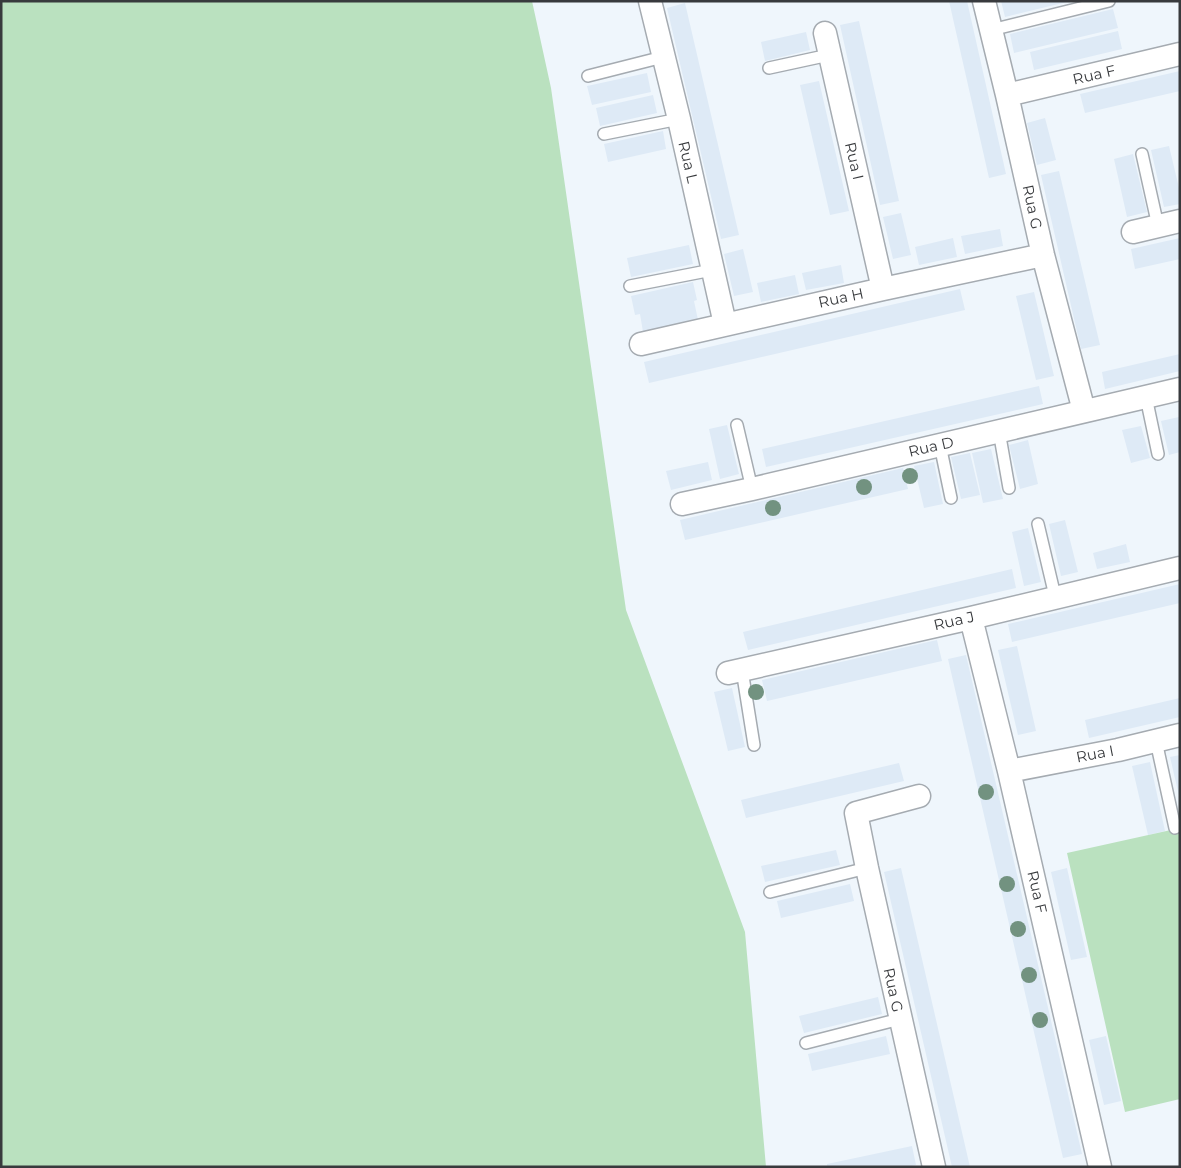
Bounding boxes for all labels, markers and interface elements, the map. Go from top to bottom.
street label: Rua F [1071,60,1117,89]
street label: Rua L [674,139,703,185]
street label: Rua I [841,140,868,182]
street label: Rua G [1018,183,1046,231]
street label: Rua H [816,283,865,312]
street label: Rua D [906,432,955,461]
street label: Rua J [932,607,976,634]
street label: Rua I [1074,741,1115,766]
street label: Rua F [1023,869,1052,915]
street label: Rua G [879,966,907,1014]

